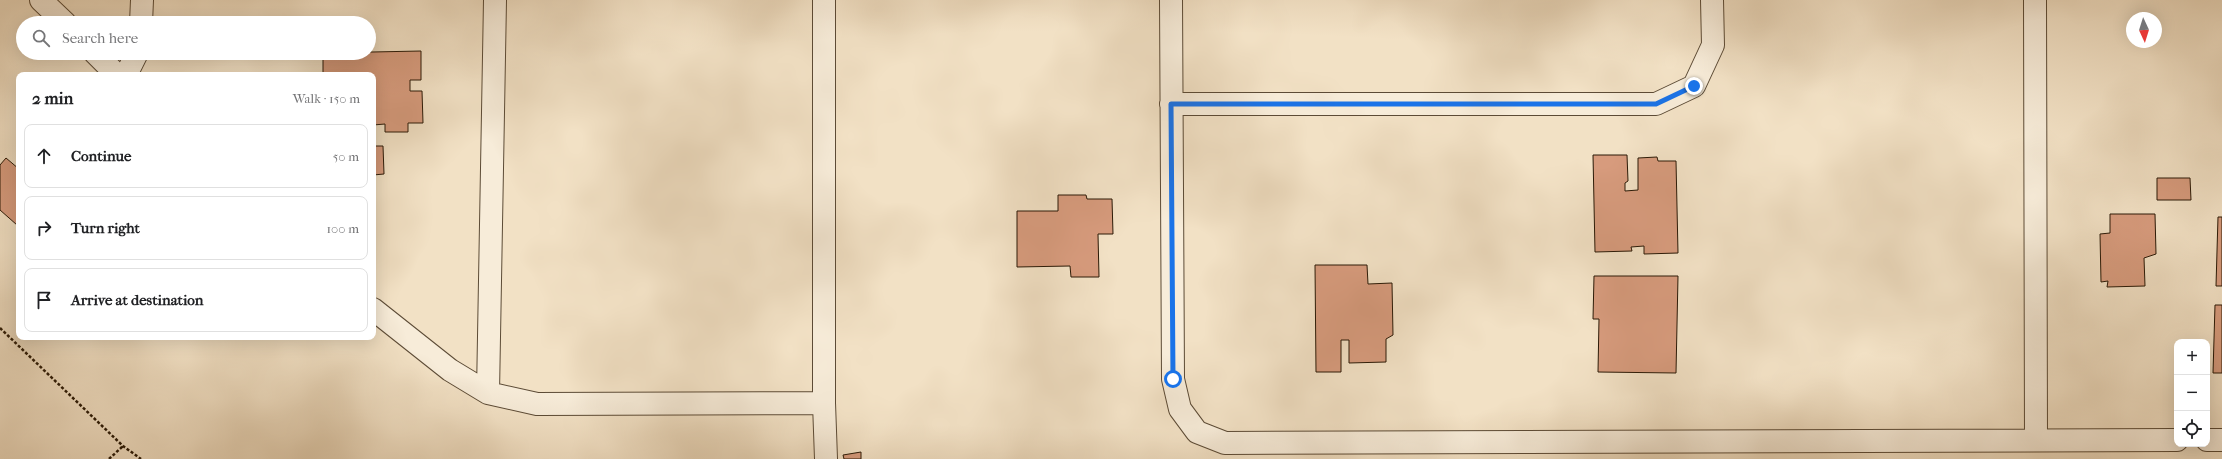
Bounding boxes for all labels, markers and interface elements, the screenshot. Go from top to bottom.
north arrow [2126,12,2162,48]
search box [16,16,376,60]
icon: search [30,27,52,49]
text: Search here [62,29,138,47]
route end [1685,77,1703,95]
text: 2 min [32,88,73,108]
text: Walk · 150 m [293,91,360,106]
icon: ahead [33,145,55,167]
text: Continue [71,147,131,165]
text: 50 m [333,149,359,164]
icon: right [33,217,55,239]
text: Turn right [71,219,140,237]
text: 100 m [326,221,359,236]
icon: arrive [33,289,55,311]
text: Arrive at destination [71,291,203,309]
map controls [2174,339,2210,447]
button: + [2174,339,2210,375]
route start [1164,370,1182,388]
button: − [2174,375,2210,411]
button: locate [2174,411,2210,447]

